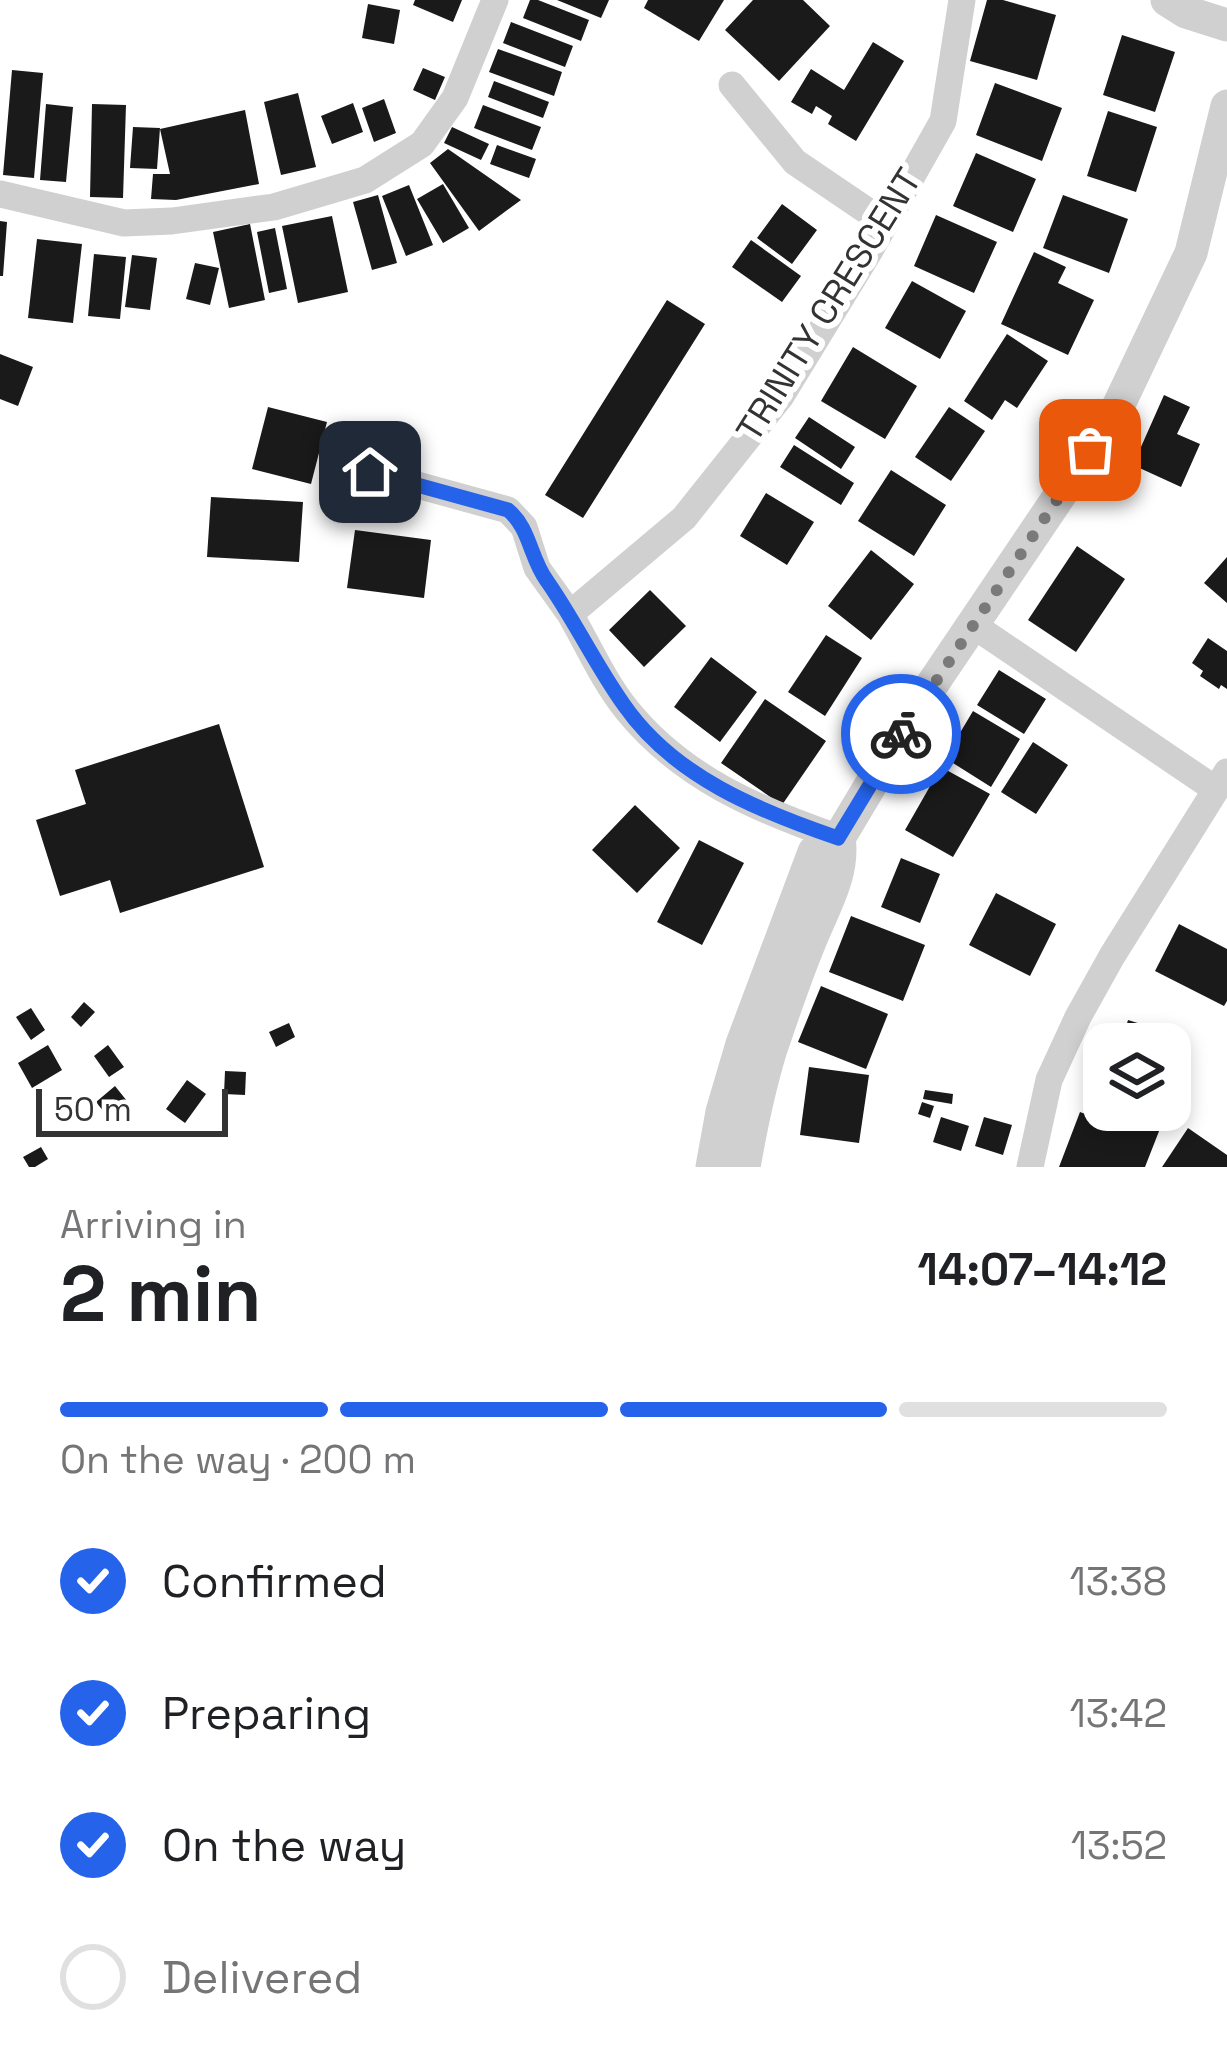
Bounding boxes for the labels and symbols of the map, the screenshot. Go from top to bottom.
street label: TRINITY CRESCENT [726,160,932,450]
pin [1039,399,1141,501]
pin [319,421,421,523]
courier [841,674,961,794]
scale bar [36,1083,228,1136]

